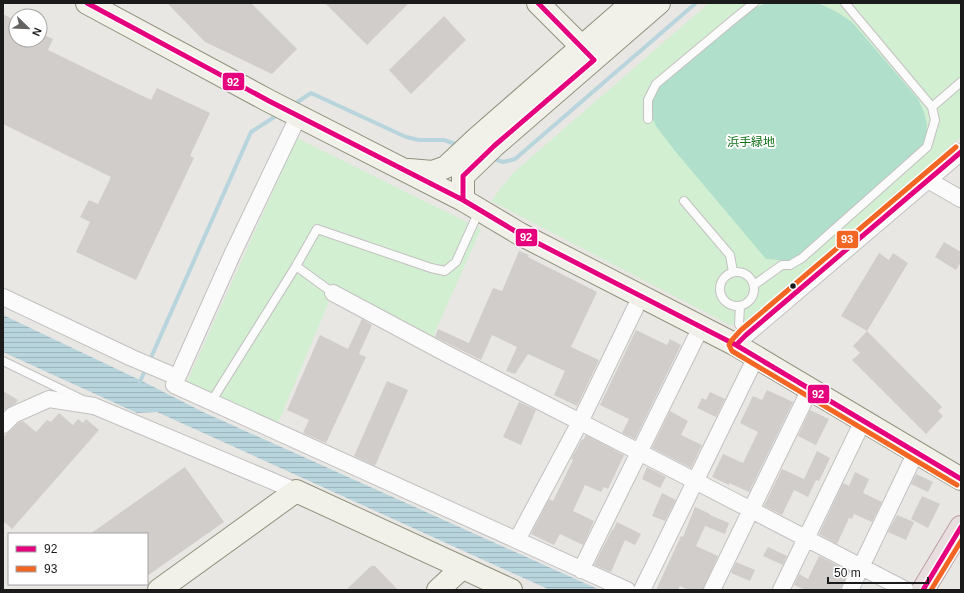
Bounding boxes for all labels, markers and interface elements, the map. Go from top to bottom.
north arrow [8,8,48,48]
text: N [30,26,44,38]
line badge: 92 [222,72,245,91]
text: 92 [227,76,239,88]
park label: 浜手緑地 [727,135,775,149]
line badge: 92 [515,228,538,247]
line badge: 93 [836,230,859,249]
text: 92 [520,231,532,243]
text: 93 [841,233,853,245]
unlabelled marker [788,281,798,291]
line badge: 92 [807,384,830,404]
text: 92 [812,388,824,400]
legend [8,533,148,585]
text: 92 [44,542,58,556]
scale bar [828,559,928,585]
text: 93 [44,562,58,576]
text: 50 m [834,566,861,580]

